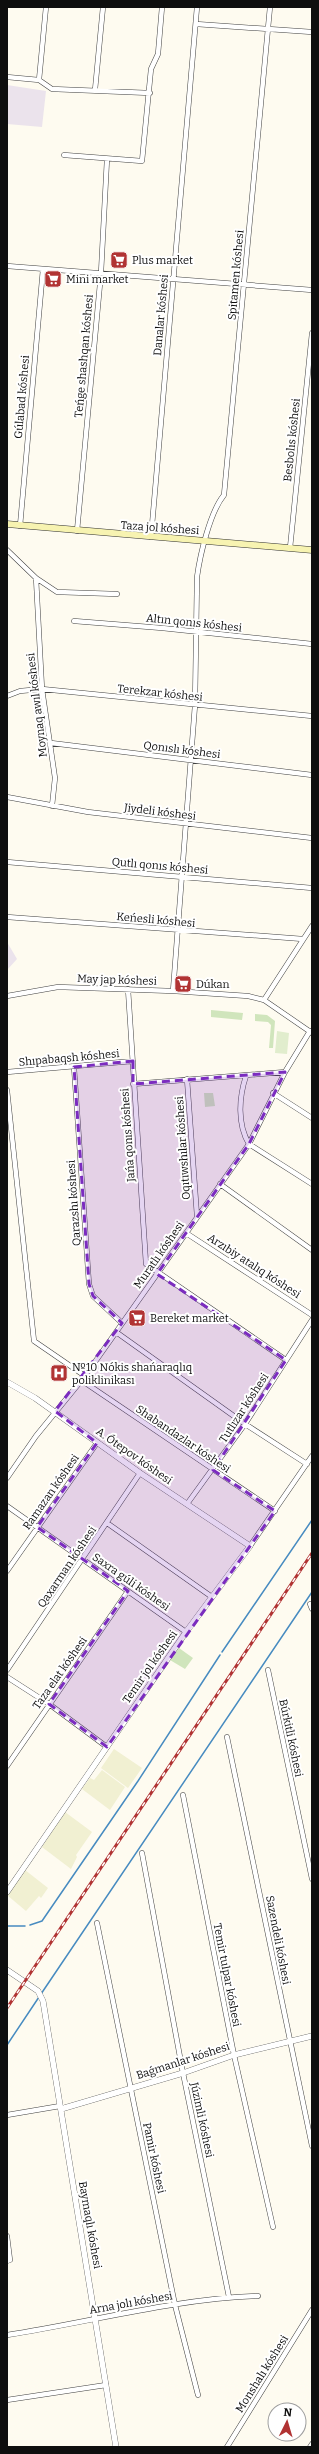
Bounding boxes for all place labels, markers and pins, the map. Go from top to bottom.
supermarket icon: Plus market [109,250,129,270]
place label: Plus market [132,254,193,267]
supermarket icon: Mini market [43,269,63,289]
place label: Mini market [66,273,129,286]
supermarket icon: Dúkan [173,974,193,994]
place label: Dúkan [196,978,230,991]
supermarket icon: Bereket market [127,1308,147,1328]
place label: Bereket market [150,1312,229,1325]
place label: №10 Nókis shańaraqlıq poliklinikası [72,1361,193,1387]
hospital icon: №10 Nókis shańaraqlıq poliklinikası [49,1363,69,1383]

